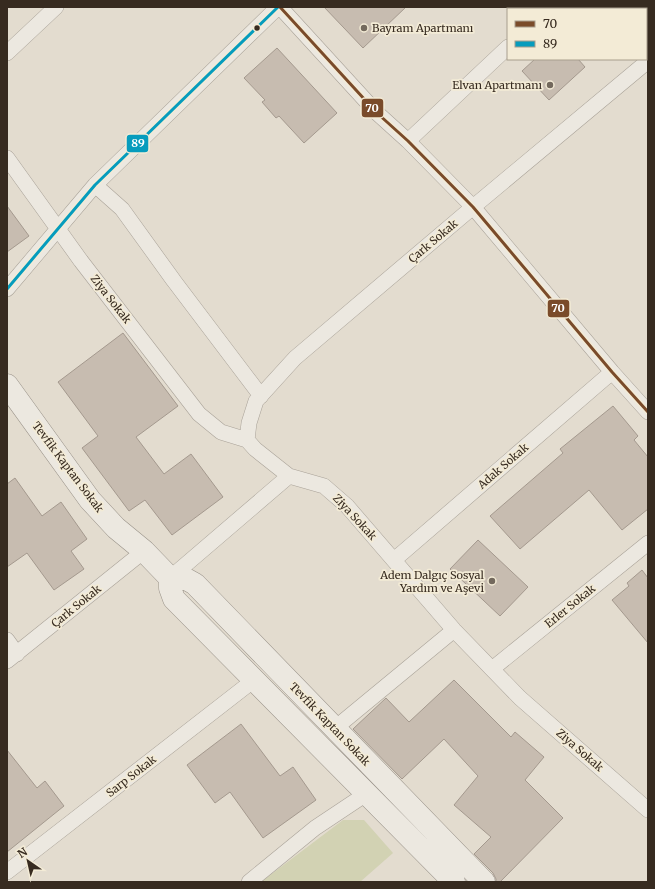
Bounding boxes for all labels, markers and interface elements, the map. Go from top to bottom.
legend [507,8,647,60]
text: 70 [543,16,558,31]
place label: Bayram Apartmanı [372,21,474,35]
unlabelled marker [252,23,262,33]
marker: Bayram Apartmanı [359,23,369,33]
text: 89 [543,36,557,51]
place label: Elvan Apartmanı [452,78,542,92]
marker: Elvan Apartmanı [545,80,555,90]
line badge: 70 [361,98,384,118]
text: 70 [365,101,379,115]
line badge: 89 [126,134,149,153]
text: 89 [131,136,145,150]
street label: Çark Sokak [405,216,461,266]
street label: Ziya Sokak [88,272,134,326]
line badge: 70 [547,299,570,318]
text: 70 [551,301,565,315]
street label: Tevfik Kaptan Sokak [29,419,107,515]
street label: Adak Sokak [474,440,531,492]
street label: Ziya Sokak [330,491,380,543]
place label: Adem Dalgıç Sosyal Yardım ve Aşevi [379,568,485,595]
marker: Adem Dalgıç Sosyal Yardım ve Aşevi [487,576,497,586]
street label: Erler Sokak [542,581,598,631]
street label: Çark Sokak [48,582,104,630]
street label: Tevfik Kaptan Sokak [287,679,373,769]
street label: Ziya Sokak [554,726,606,774]
street label: Sarp Sokak [103,752,159,800]
north arrow [8,841,48,881]
text: N [15,844,30,861]

